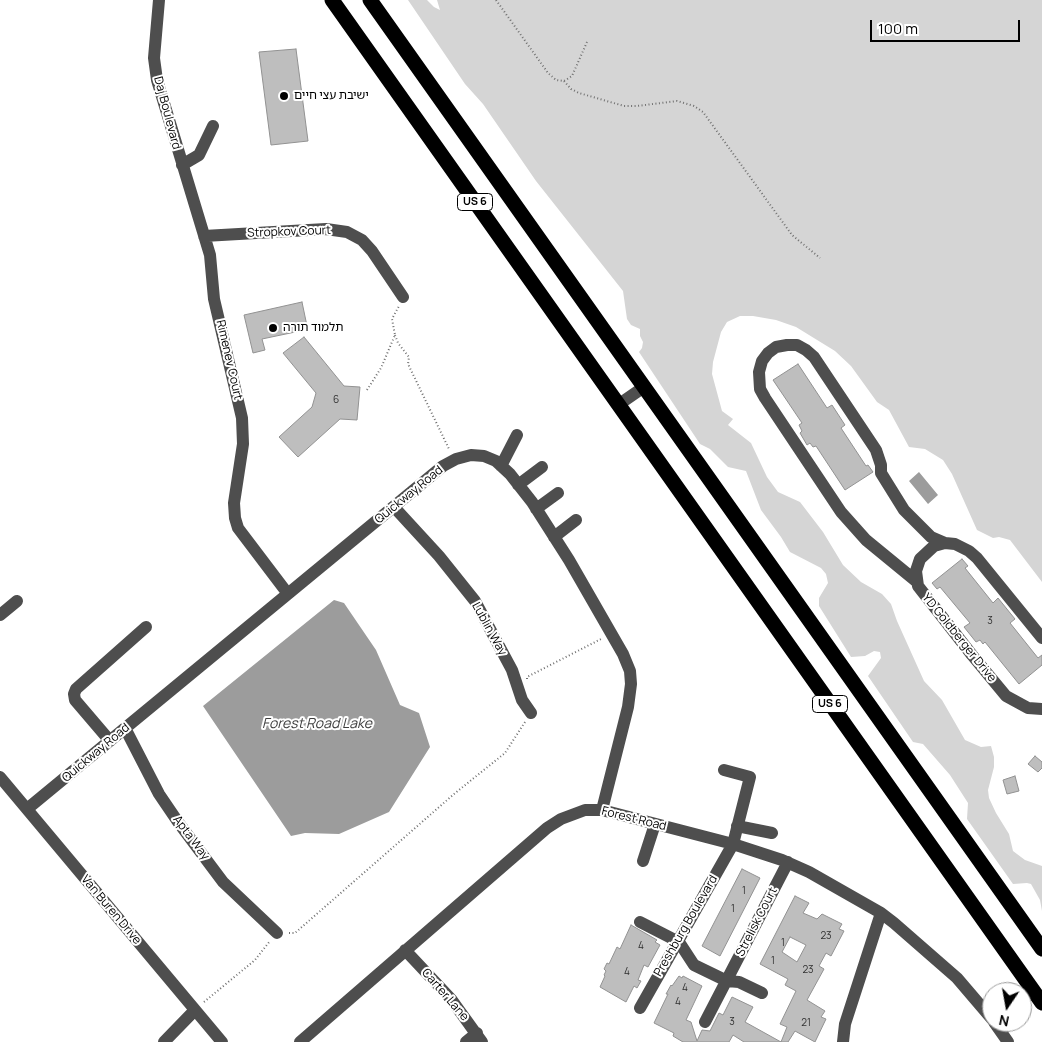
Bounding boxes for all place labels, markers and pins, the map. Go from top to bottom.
place label: ישיבת עצי חיים [294,89,369,103]
marker: ישיבת עצי חיים [278,90,290,102]
place label: תלמוד תורה [283,321,343,335]
marker: תלמוד תורה [267,322,279,334]

